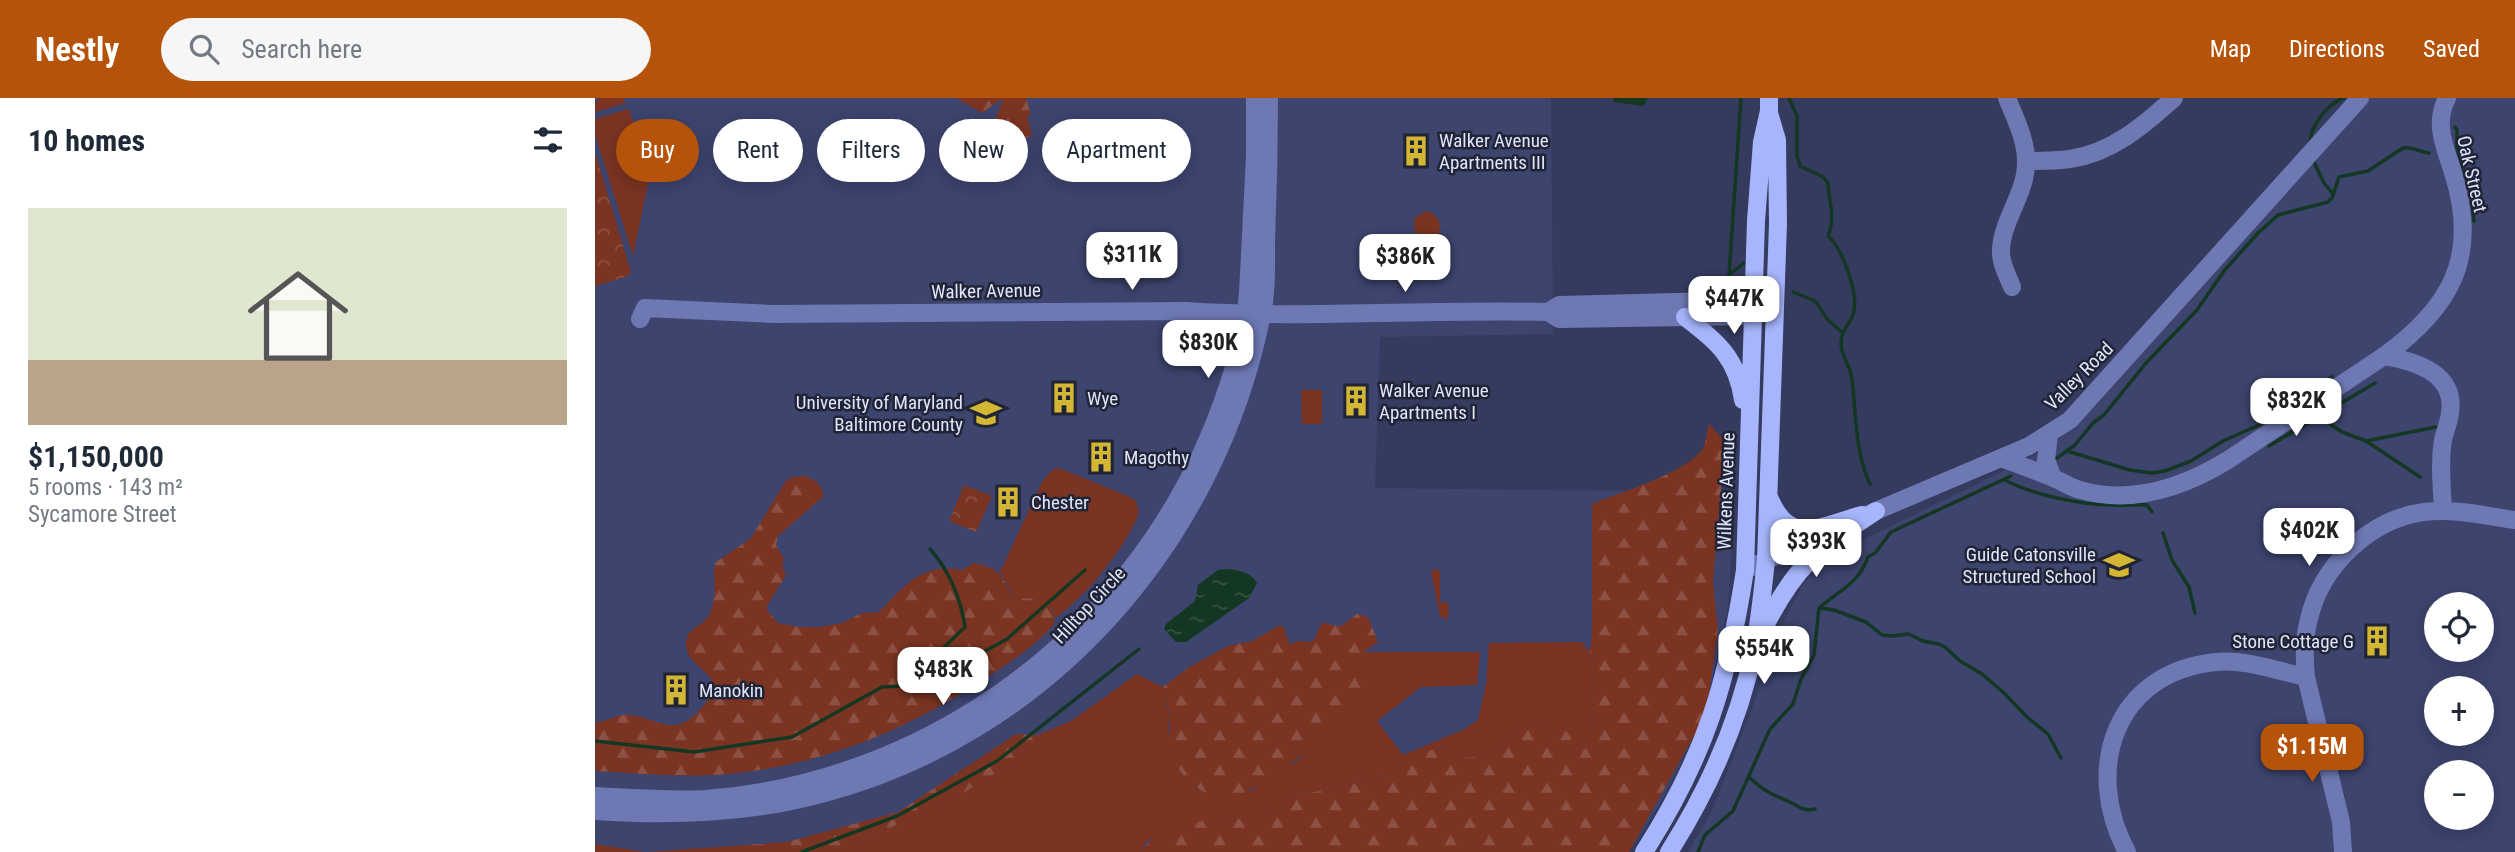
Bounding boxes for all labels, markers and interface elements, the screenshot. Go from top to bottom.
search box [161,18,651,81]
text: Nestly [35,30,119,69]
icon: search [185,30,223,68]
text: Search here [241,34,362,64]
text: Map [2210,35,2251,63]
text: Directions [2289,35,2385,63]
text: Saved [2423,35,2480,63]
chip: Buy [616,119,699,182]
chip: Rent [713,119,803,182]
chip: Filters [817,119,925,182]
chip: New [939,119,1028,182]
chip: Apartment [1042,119,1191,182]
icon: filters [529,121,567,159]
text: 10 homes [28,123,145,158]
place label: Walker Avenue Apartments III [1439,129,1549,174]
street label: Oak Street [2452,133,2492,215]
building icon: Walker Avenue Apartments III [1399,134,1433,168]
pin: $311K [1083,232,1181,292]
pin: $386K [1356,234,1454,294]
text: $311K [1102,241,1162,268]
text: $386K [1375,243,1435,270]
icon: home [235,253,361,379]
pin: $447K [1685,276,1783,336]
street label: Walker Avenue [931,279,1041,303]
text: $447K [1704,285,1764,312]
pin: $830K [1159,320,1257,380]
text: $830K [1178,329,1238,356]
street label: Valley Road [2040,337,2118,415]
pin: $832K [2247,378,2345,438]
place label: Walker Avenue Apartments I [1379,379,1489,424]
building icon: Wye [1047,381,1081,415]
building icon: Walker Avenue Apartments I [1339,384,1373,418]
place label: Wye [1087,387,1118,410]
text: $832K [2266,387,2326,414]
place label: University of Maryland Baltimore County [796,391,963,436]
school or university icon: University of Maryland Baltimore County [969,396,1003,430]
street label: Wilkens Avenue [1712,432,1740,550]
text: $1,150,000 [28,439,164,474]
building icon: Magothy [1084,440,1118,474]
place label: Magothy [1124,446,1189,469]
text: 5 rooms · 143 m² [28,474,183,501]
building icon: Chester [991,485,1025,519]
place label: Chester [1031,491,1089,514]
text: Sycamore Street [28,501,177,528]
pin: $402K [2260,508,2358,568]
text: $402K [2279,517,2339,544]
pin: $393K [1767,519,1865,579]
text: $393K [1786,528,1846,555]
place label: Guide Catonsville Structured School [1962,543,2096,588]
school or university icon: Guide Catonsville Structured School [2102,548,2136,582]
street label: Hilltop Circle [1048,562,1130,648]
map controls [2424,592,2494,830]
button: locate [2424,592,2494,662]
building icon: Stone Cottage G [2360,624,2394,658]
pin: $554K [1715,626,1813,686]
place label: Stone Cottage G [2232,630,2354,653]
text: $554K [1734,635,1794,662]
pin: $483K [894,648,992,707]
text: $483K [913,656,973,683]
building icon: Manokin [659,673,693,707]
button: + [2424,676,2494,746]
place label: Manokin [699,679,763,702]
pin: $1.15M [2255,724,2369,784]
text: $1.15M [2277,733,2347,760]
button: − [2424,760,2494,830]

